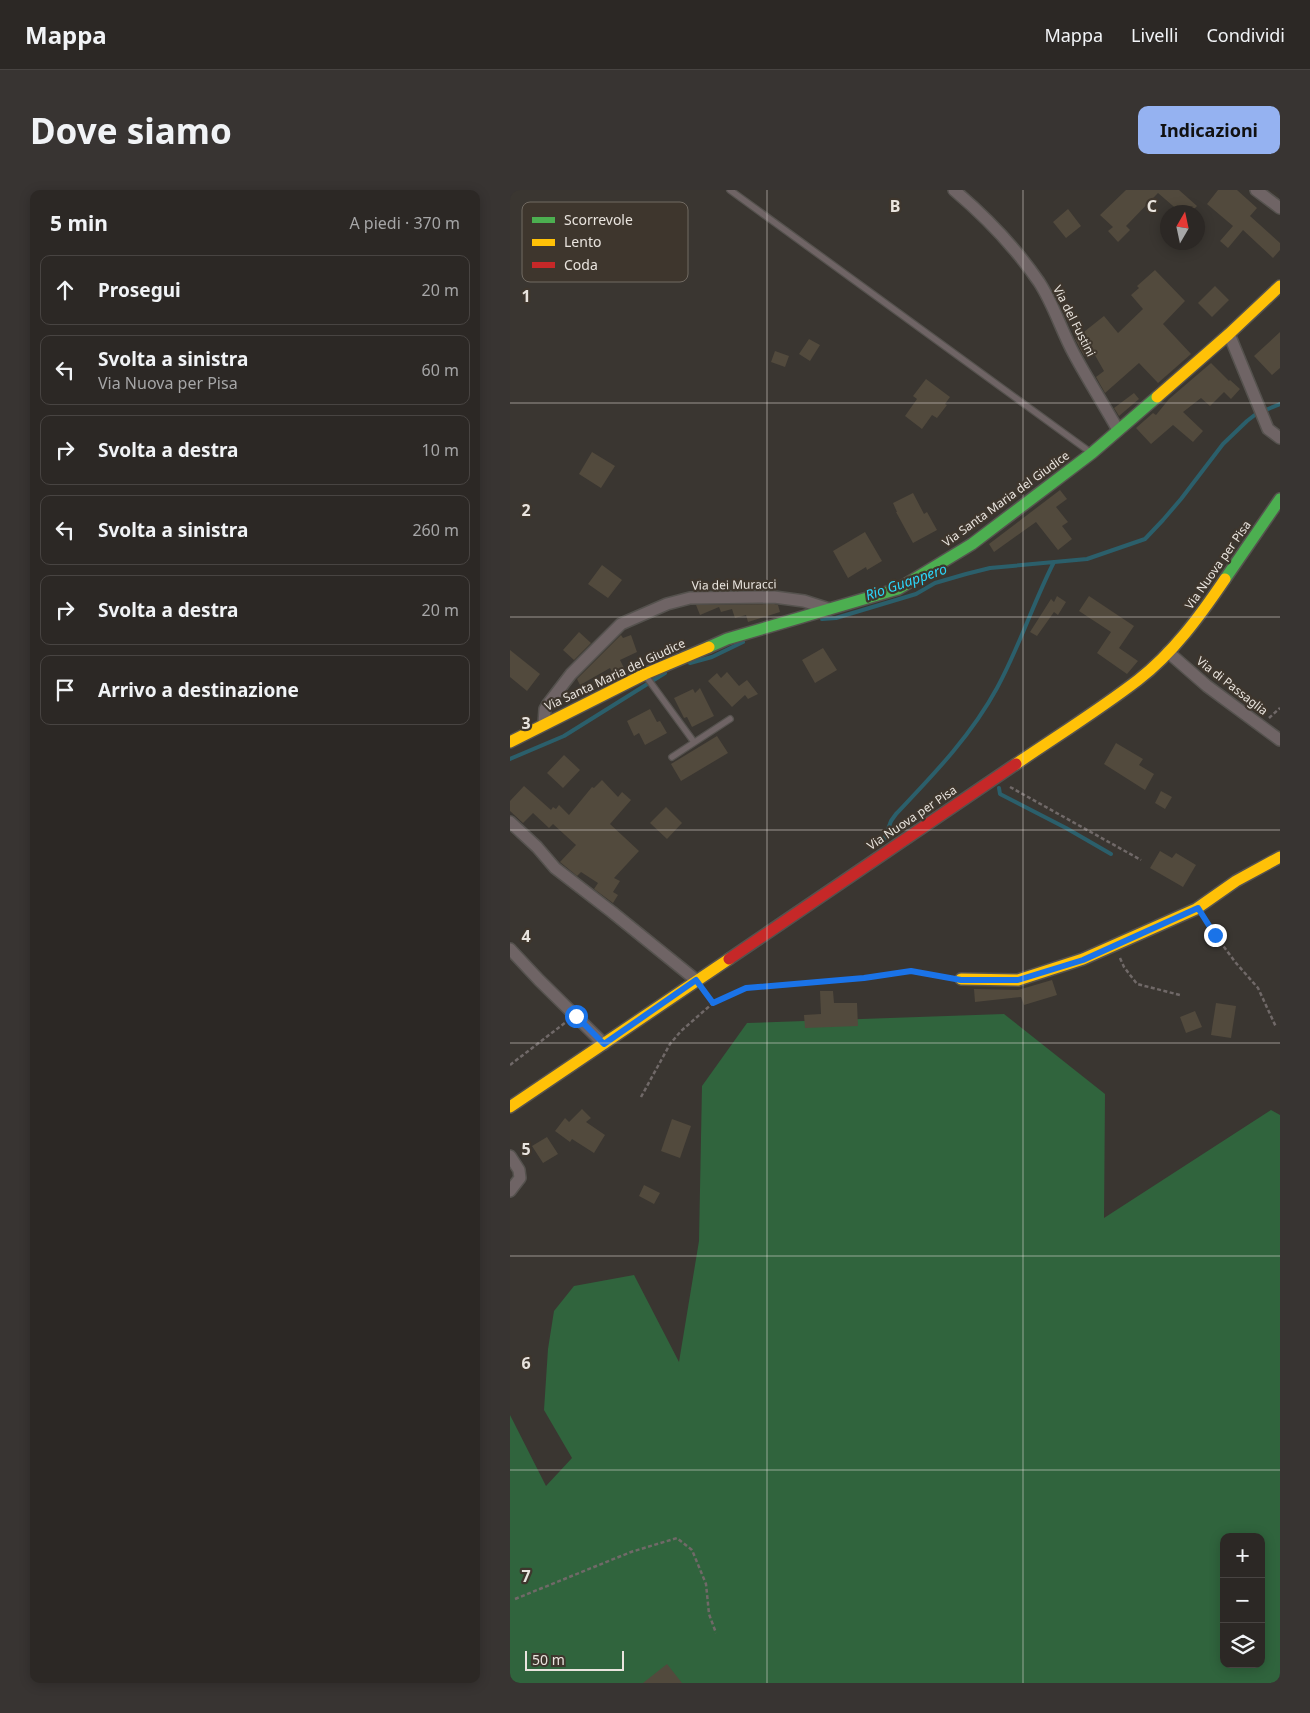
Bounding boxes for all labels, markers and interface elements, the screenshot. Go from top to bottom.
text: Mappa [25,18,107,51]
text: Mappa [1044,23,1103,47]
text: Livelli [1131,23,1178,47]
text: Condividi [1206,23,1285,47]
button: Indicazioni [1138,106,1280,154]
text: Dove siamo [30,107,232,154]
text: B [890,195,900,217]
text: C [1147,195,1157,217]
legend [522,202,688,282]
north arrow [1160,205,1205,250]
text: 5 min [50,209,108,237]
text: Scorrevole [564,210,633,229]
text: A piedi · 370 m [349,212,460,234]
text: Lento [564,232,601,251]
text: Coda [564,255,598,274]
icon: ahead [51,276,79,304]
text: Prosegui [98,277,181,303]
text: 20 m [422,279,459,301]
street label: Via del Fustini [1049,282,1100,359]
text: 1 [521,285,531,307]
text: Svolta a sinistra [98,346,248,372]
icon: left [51,356,79,384]
text: 60 m [422,359,459,381]
text: Via Nuova per Pisa [98,372,238,394]
icon: right [51,436,79,464]
text: Svolta a destra [98,437,238,463]
text: 10 m [422,439,459,461]
street label: Via Santa Maria del Giudice [939,447,1073,551]
text: 2 [521,499,531,521]
icon: left [51,516,79,544]
text: Svolta a sinistra [98,517,248,543]
street label: Via Nuova per Pisa [1181,517,1255,612]
text: 260 m [412,519,459,541]
water label: Rio Guappero [863,559,949,604]
street label: Via dei Muracci [691,575,777,594]
icon: right [51,596,79,624]
text: Svolta a destra [98,597,238,623]
text: 20 m [422,599,459,621]
street label: Via Santa Maria del Giudice [542,634,688,715]
street label: Via di Passaglia [1193,652,1272,719]
icon: arrive [51,676,79,704]
text: Arrivo a destinazione [98,677,299,703]
text: 3 [521,712,531,734]
street label: Via Nuova per Pisa [864,781,960,854]
route end [1204,924,1227,947]
text: 4 [521,925,531,947]
route start [565,1005,588,1028]
text: 5 [521,1138,531,1160]
text: 6 [521,1352,531,1374]
map controls [1220,1533,1265,1668]
button: + [1220,1533,1265,1578]
text: 7 [521,1565,531,1587]
button: − [1220,1578,1265,1623]
button: layers [1220,1623,1265,1668]
scale bar [525,1648,624,1671]
text: 50 m [532,1650,565,1669]

